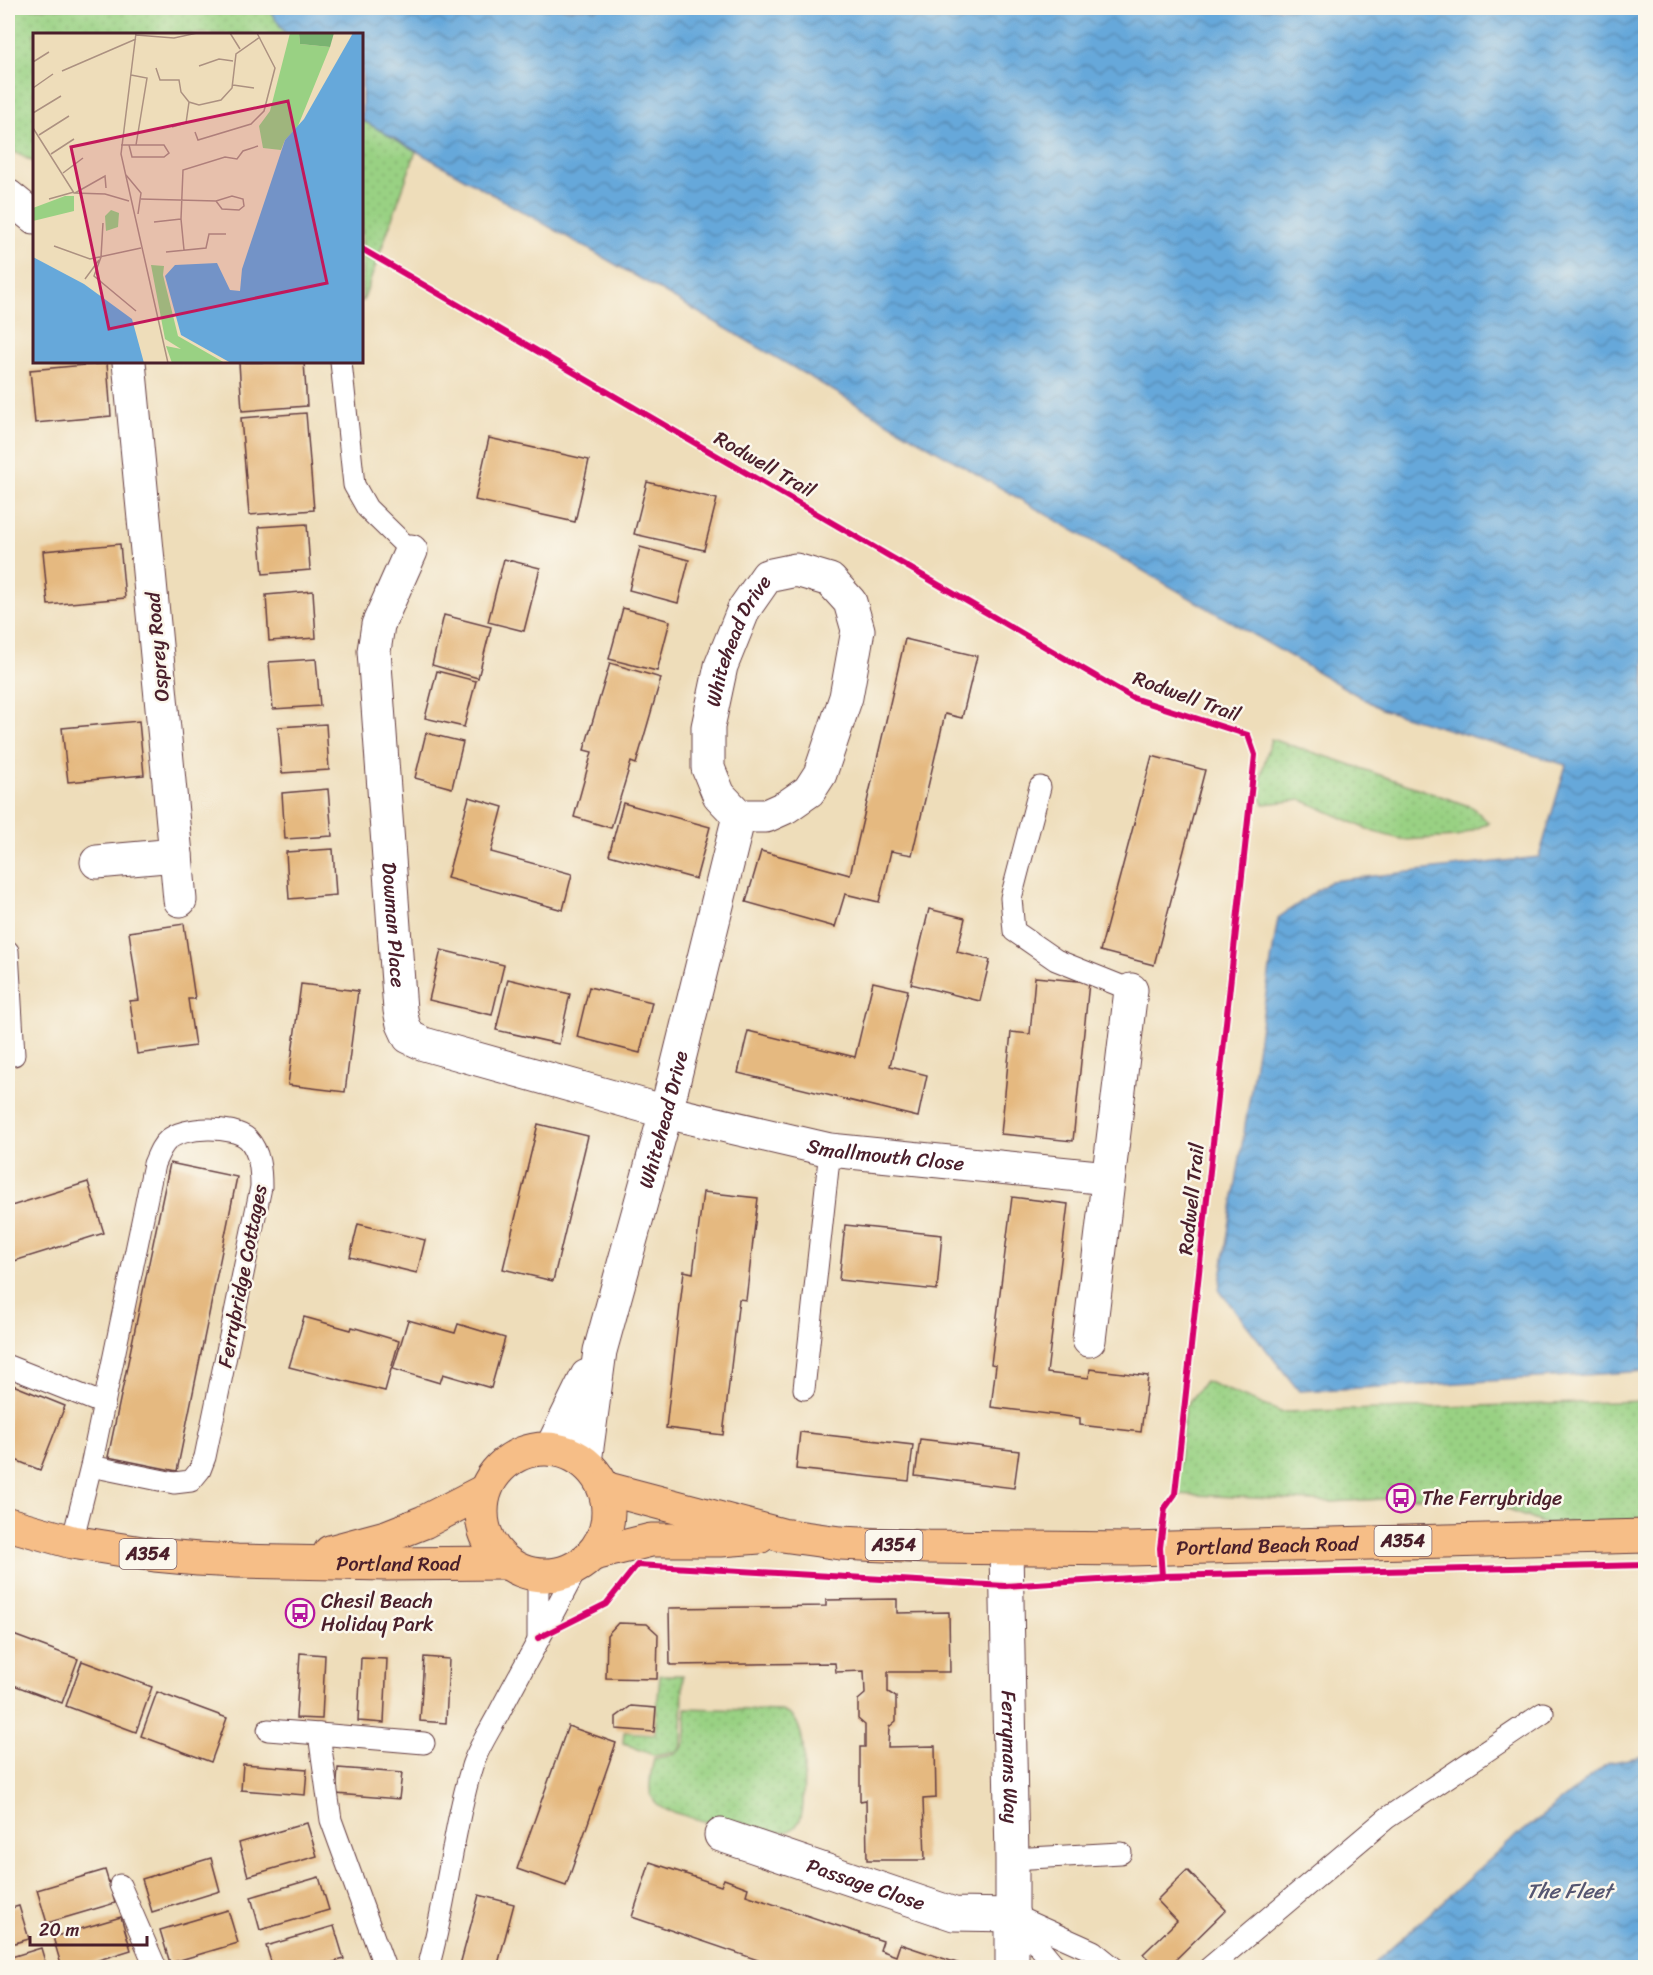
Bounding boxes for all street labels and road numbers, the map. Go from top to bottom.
street label: Rodwell Trail [707,421,822,508]
street label: Whitehead Drive [696,567,781,710]
street label: Osprey Road [135,589,180,703]
street label: Rodwell Trail [1128,661,1246,732]
street label: Dowman Place [371,861,415,989]
street label: Whitehead Drive [629,1047,699,1192]
street label: Smallmouth Close [803,1128,966,1181]
street label: Rodwell Trail [1168,1141,1215,1257]
street label: Ferrybridge Cottages [208,1181,278,1371]
street label: Portland Beach Road [1176,1526,1360,1566]
road number: A354 [1374,1526,1432,1556]
road number: A354 [866,1530,922,1560]
road number: A354 [120,1539,176,1569]
street label: Portland Road [336,1546,462,1582]
street label: Ferrymans Way [991,1690,1028,1825]
street label: Passage Close [802,1848,930,1921]

